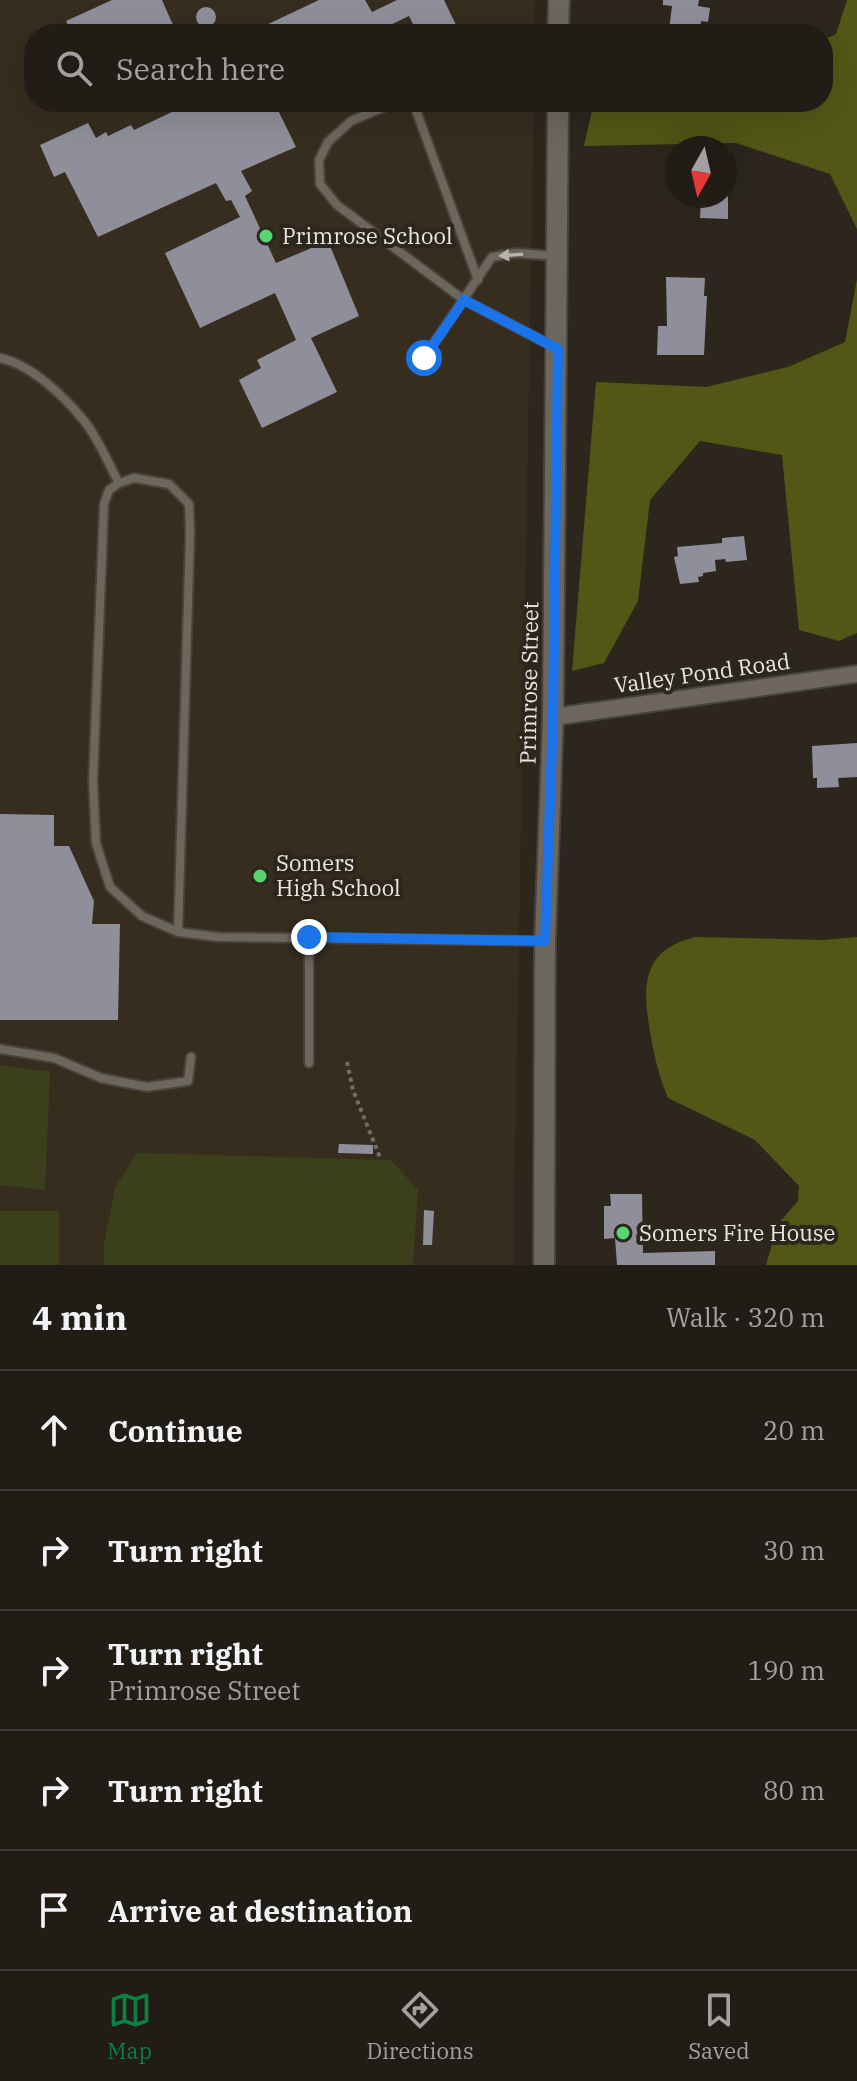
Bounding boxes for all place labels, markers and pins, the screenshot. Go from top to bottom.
place label: Primrose School [282,221,453,250]
marker: Primrose School [257,227,275,245]
place label: Somers High School [276,848,401,902]
marker: Somers High School [251,867,269,885]
place label: Somers Fire House [639,1218,835,1247]
marker: Somers Fire House [614,1224,632,1242]

